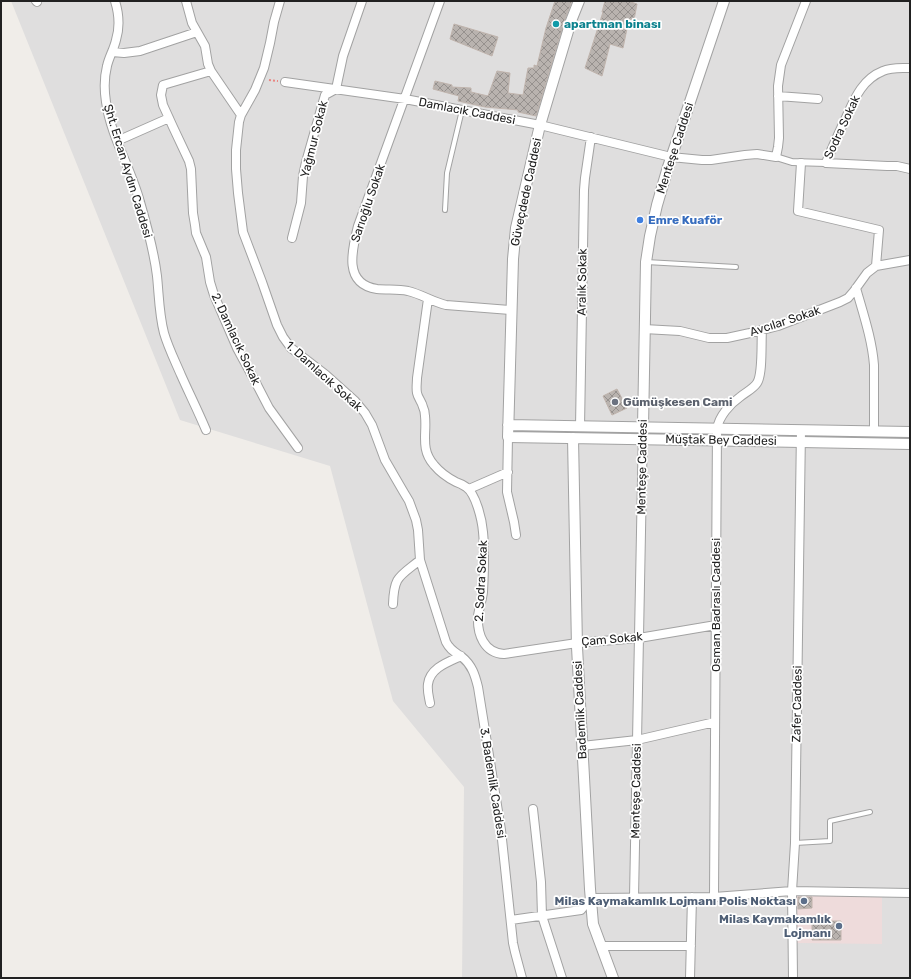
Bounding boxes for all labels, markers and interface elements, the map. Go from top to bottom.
place label: apartman binası [564,17,661,31]
marker: apartman binası [551,19,561,29]
street label: Sodra Sokak [821,92,863,161]
street label: Damlacık Caddesi [417,95,517,127]
street label: Yağmur Sokak [298,98,331,179]
street label: Menteşe Caddesi [654,100,696,195]
street label: Şht. Ercan Aydın Caddesi [101,102,155,240]
street label: Güveçdede Caddesi [508,136,544,247]
street label: Sarıoğlu Sokak [348,161,388,244]
place label: Emre Kuaför [648,213,723,227]
marker: Emre Kuaför [635,215,645,225]
street label: Aralık Sokak [574,247,590,316]
street label: 2. Damlacık Sokak [209,291,264,388]
street label: Avcılar Sokak [748,303,823,339]
street label: 1. Damlacık Sokak [283,338,366,415]
place label: Gümüşkesen Cami [623,395,733,409]
marker: Gümüşkesen Cami [610,397,620,407]
street label: Menteşe Caddesi [634,419,650,515]
street label: Müştak Bey Caddesi [665,432,777,448]
street label: Osman Badraslı Caddesi [709,538,723,672]
street label: 2. Sodra Sokak [472,539,490,622]
street label: Çam Sokak [581,629,644,649]
street label: Bademlik Caddesi [570,660,590,760]
street label: Zafer Caddesi [789,665,805,743]
street label: 3. Bademlik Caddesi [477,727,509,839]
street label: Menteşe Caddesi [628,743,644,839]
place label: Milas Kaymakamlık Lojmanı Polis Noktası [555,894,796,908]
marker: Milas Kaymakamlık Lojmanı Polis Noktası [799,896,809,906]
place label: Milas Kaymakamlık Lojmanı [719,912,831,940]
marker: Milas Kaymakamlık Lojmanı [834,921,844,931]

